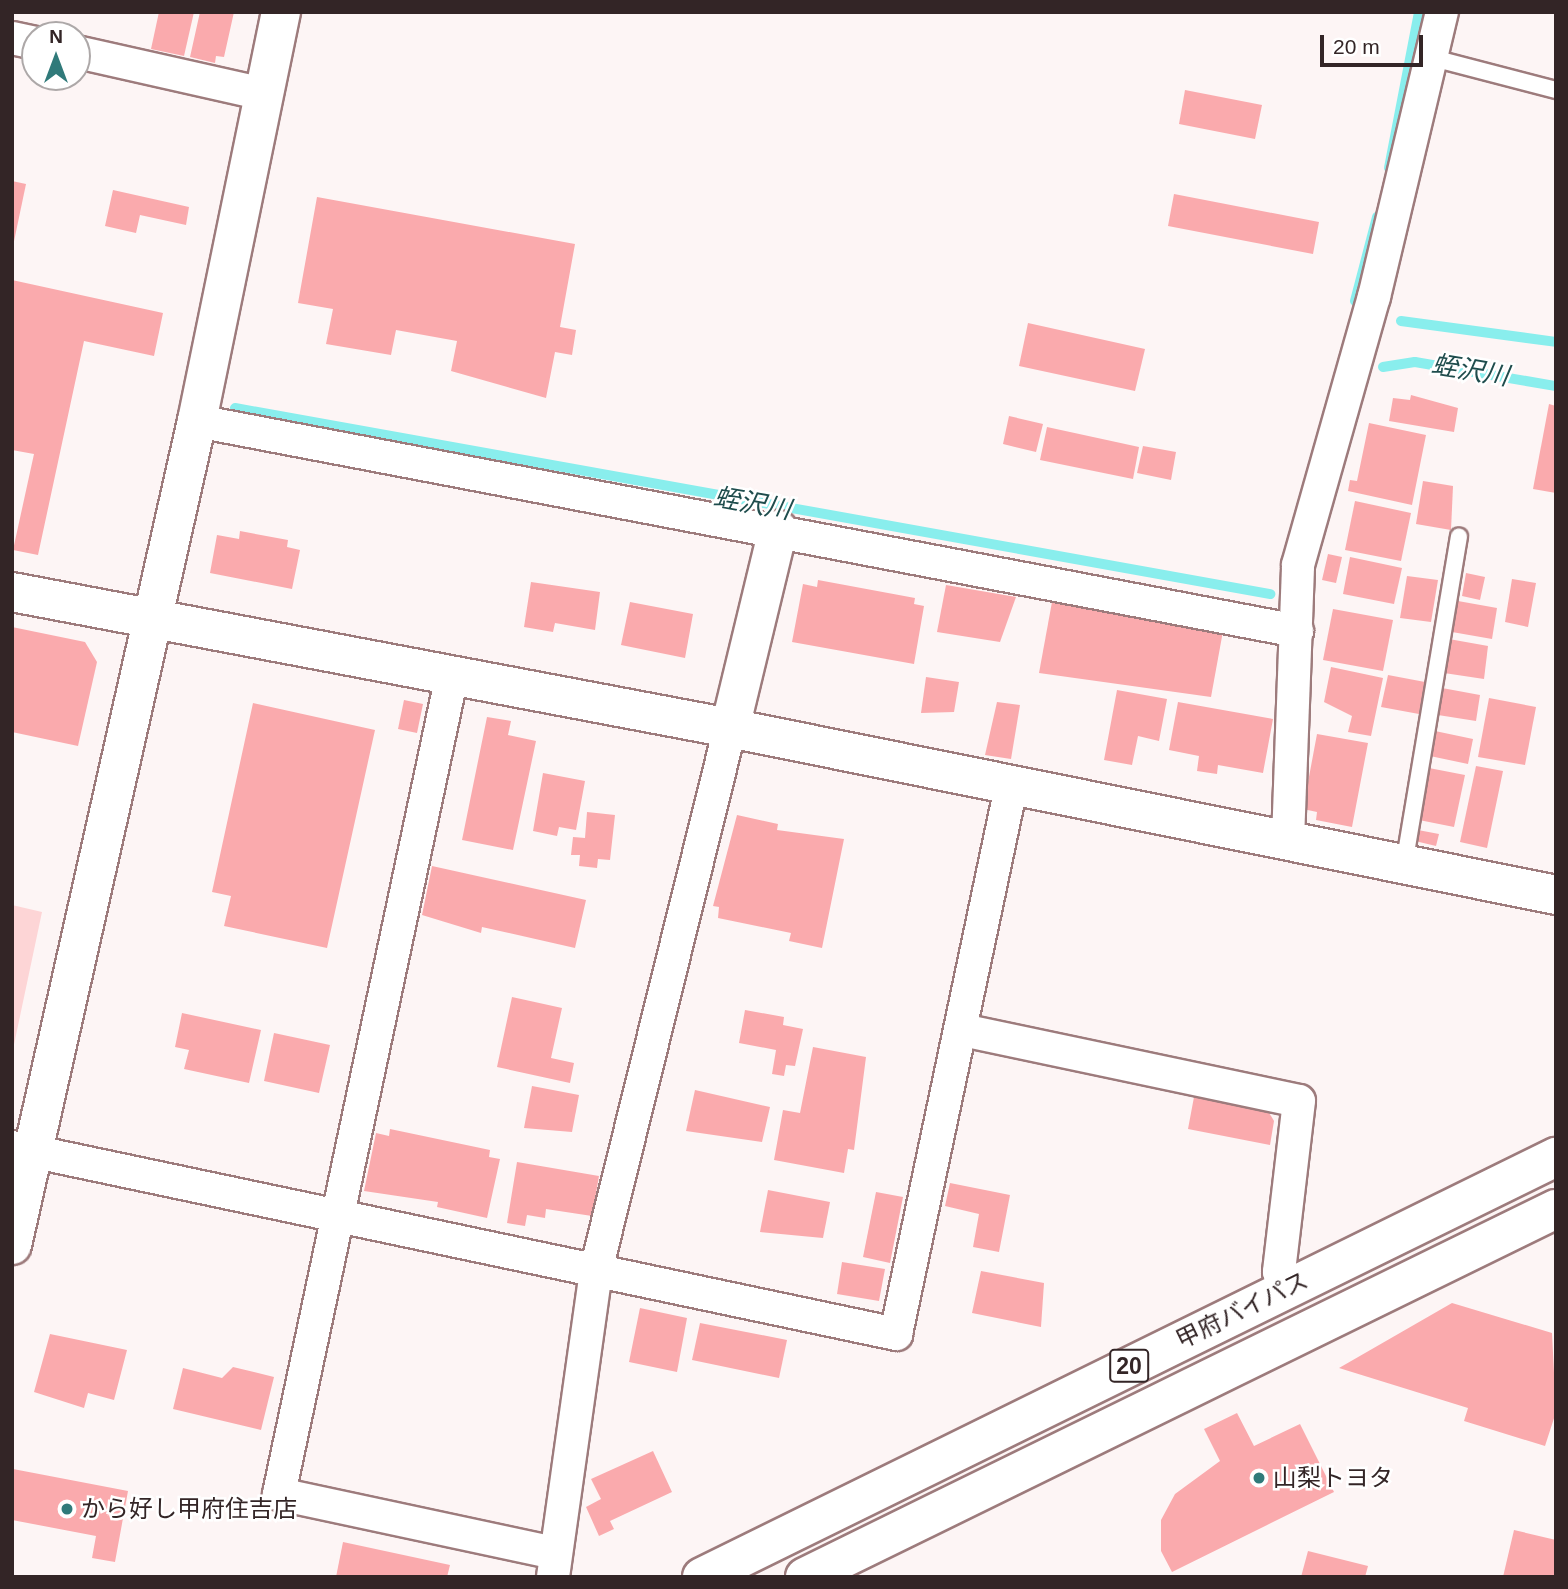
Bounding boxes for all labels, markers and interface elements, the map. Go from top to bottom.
north arrow [21,21,91,91]
scale bar [1323,21,1426,65]
text: N [49,26,63,47]
text: 20 m [1333,35,1380,58]
water label: 蛭沢川 [1429,349,1511,393]
water label: 蛭沢川 [711,482,793,526]
street label: 甲府バイパス [1171,1265,1313,1355]
road number: 20 [1108,1346,1150,1386]
place label: 山梨トヨタ [1273,1464,1393,1492]
marker: 山梨トヨタ [1251,1470,1267,1486]
place label: から好し甲府住吉店 [81,1495,297,1523]
marker: から好し甲府住吉店 [59,1501,75,1517]

